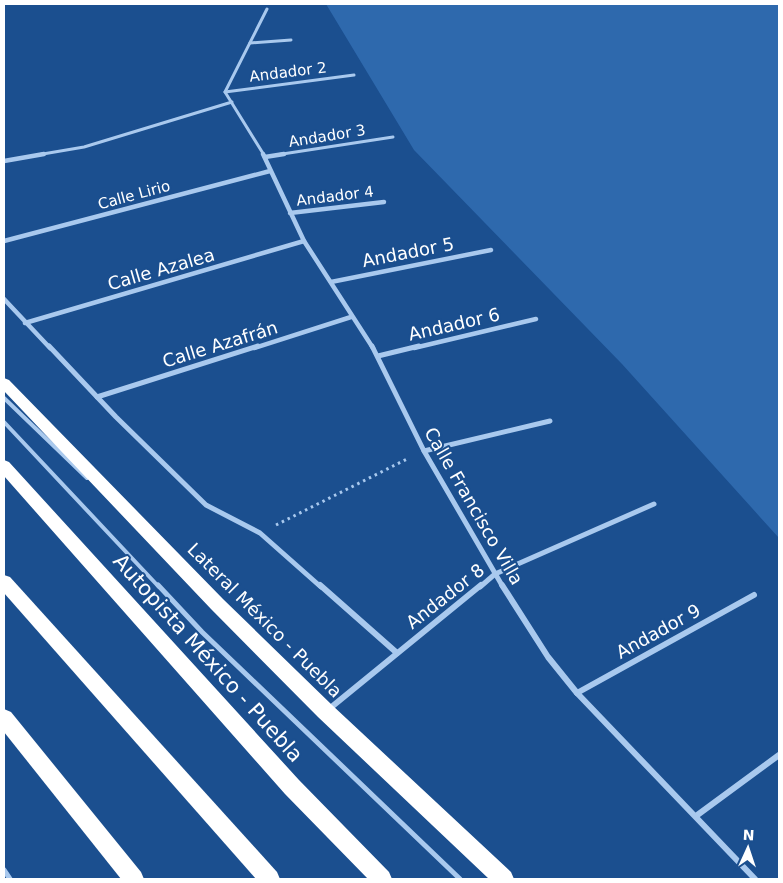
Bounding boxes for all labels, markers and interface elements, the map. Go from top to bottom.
street label: Andador 2 [248,58,328,86]
street label: Andador 3 [287,121,367,151]
street label: Calle Lirio [96,177,172,213]
street label: Andador 4 [295,182,375,210]
street label: Andador 5 [360,233,456,271]
street label: Calle Azalea [105,244,217,294]
street label: Andador 6 [406,303,502,345]
street label: Calle Azafrán [160,317,280,371]
street label: Calle Francisco Villa [420,424,528,588]
street label: Lateral México - Puebla [183,538,347,702]
street label: Autopista México - Puebla [108,549,308,767]
street label: Andador 8 [402,559,488,633]
street label: Andador 9 [612,599,704,663]
north arrow [723,823,773,873]
text: N [742,827,755,843]

